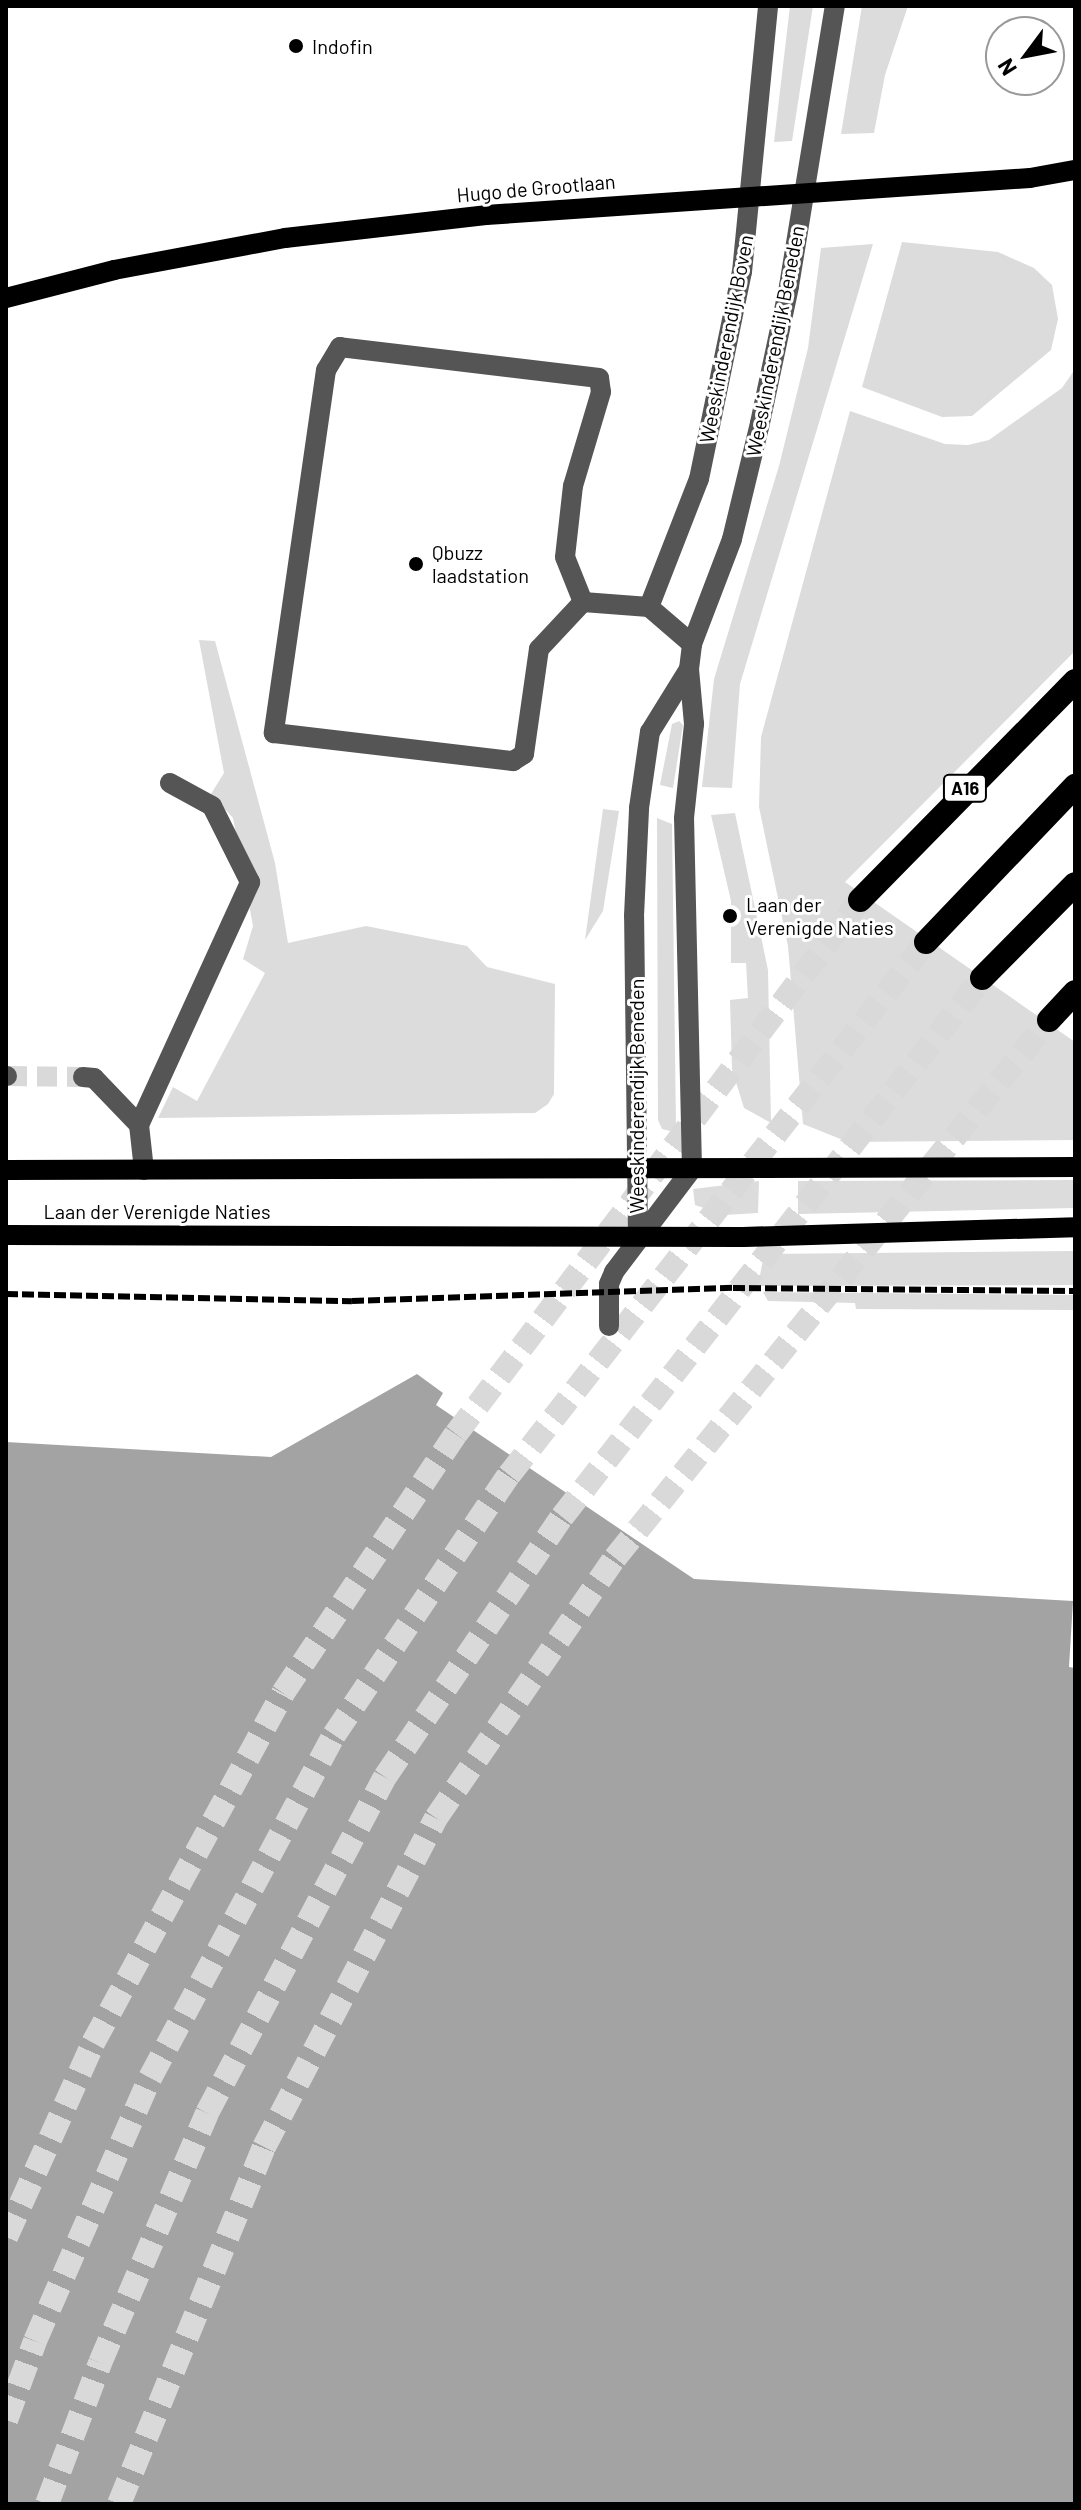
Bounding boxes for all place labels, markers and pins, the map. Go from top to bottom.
place label: Indofin [312,34,373,58]
marker: Indofin [287,37,305,55]
place label: Qbuzz laadstation [432,540,529,587]
marker: Qbuzz laadstation [407,555,425,573]
place label: Laan der Verenigde Naties [746,892,894,939]
marker: Laan der Verenigde Naties [721,907,739,925]

